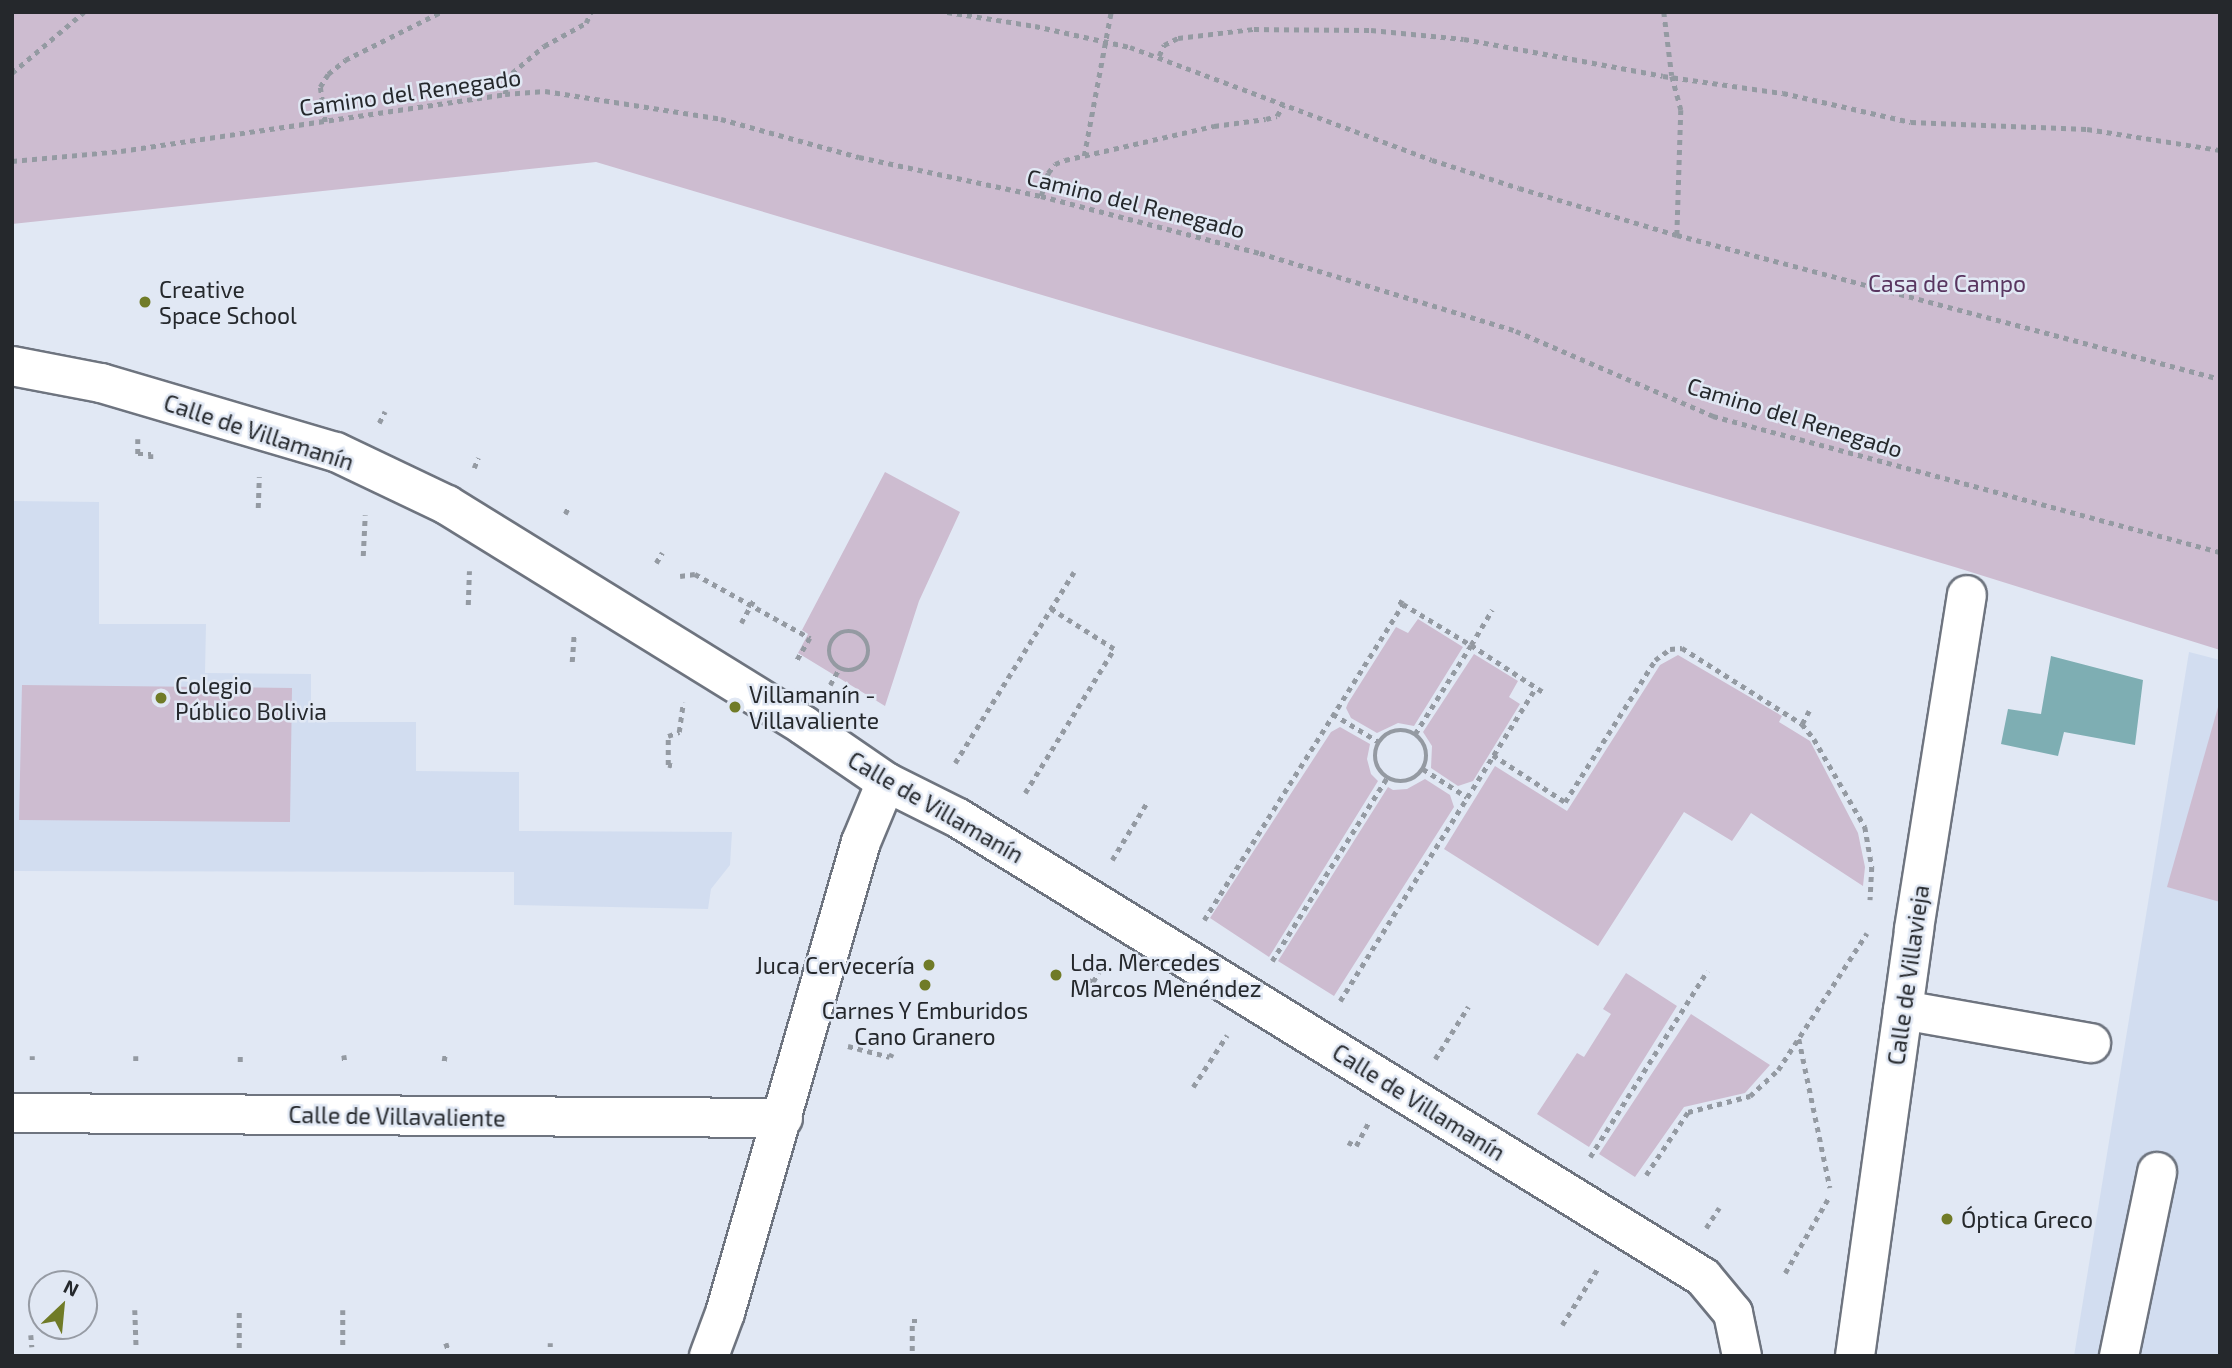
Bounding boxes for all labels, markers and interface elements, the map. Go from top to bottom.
street label: Camino del Renegado [297,63,523,121]
street label: Camino del Renegado [1024,162,1248,244]
park label: Casa de Campo [1868,269,2026,297]
place label: Creative Space School [159,275,297,329]
marker: Creative Space School [137,294,153,310]
street label: Camino del Renegado [1684,371,1906,463]
street label: Calle de Villamanín [160,388,358,476]
place label: Colegio Público Bolivia [175,671,327,725]
place label: Villamanín - Villavaliente [749,680,879,734]
marker: Colegio Público Bolivia [153,690,169,706]
marker: Villamanín - Villavaliente [727,699,743,715]
street label: Calle de Villamanín [843,745,1029,869]
street label: Calle de Villavieja [1882,883,1934,1067]
place label: Lda. Mercedes Marcos Menéndez [1070,948,1262,1002]
place label: Juca Cervecería [755,951,915,979]
marker: Juca Cervecería [921,957,937,973]
marker: Lda. Mercedes Marcos Menéndez [1048,967,1064,983]
marker: Carnes Y Emburidos Cano Granero [917,977,933,993]
place label: Carnes Y Emburidos Cano Granero [821,996,1029,1050]
street label: Calle de Villamanín [1327,1038,1511,1166]
street label: Calle de Villavaliente [288,1100,506,1132]
place label: Óptica Greco [1961,1205,2093,1233]
marker: Óptica Greco [1939,1211,1955,1227]
north arrow [28,1270,98,1340]
text: N [60,1274,83,1301]

